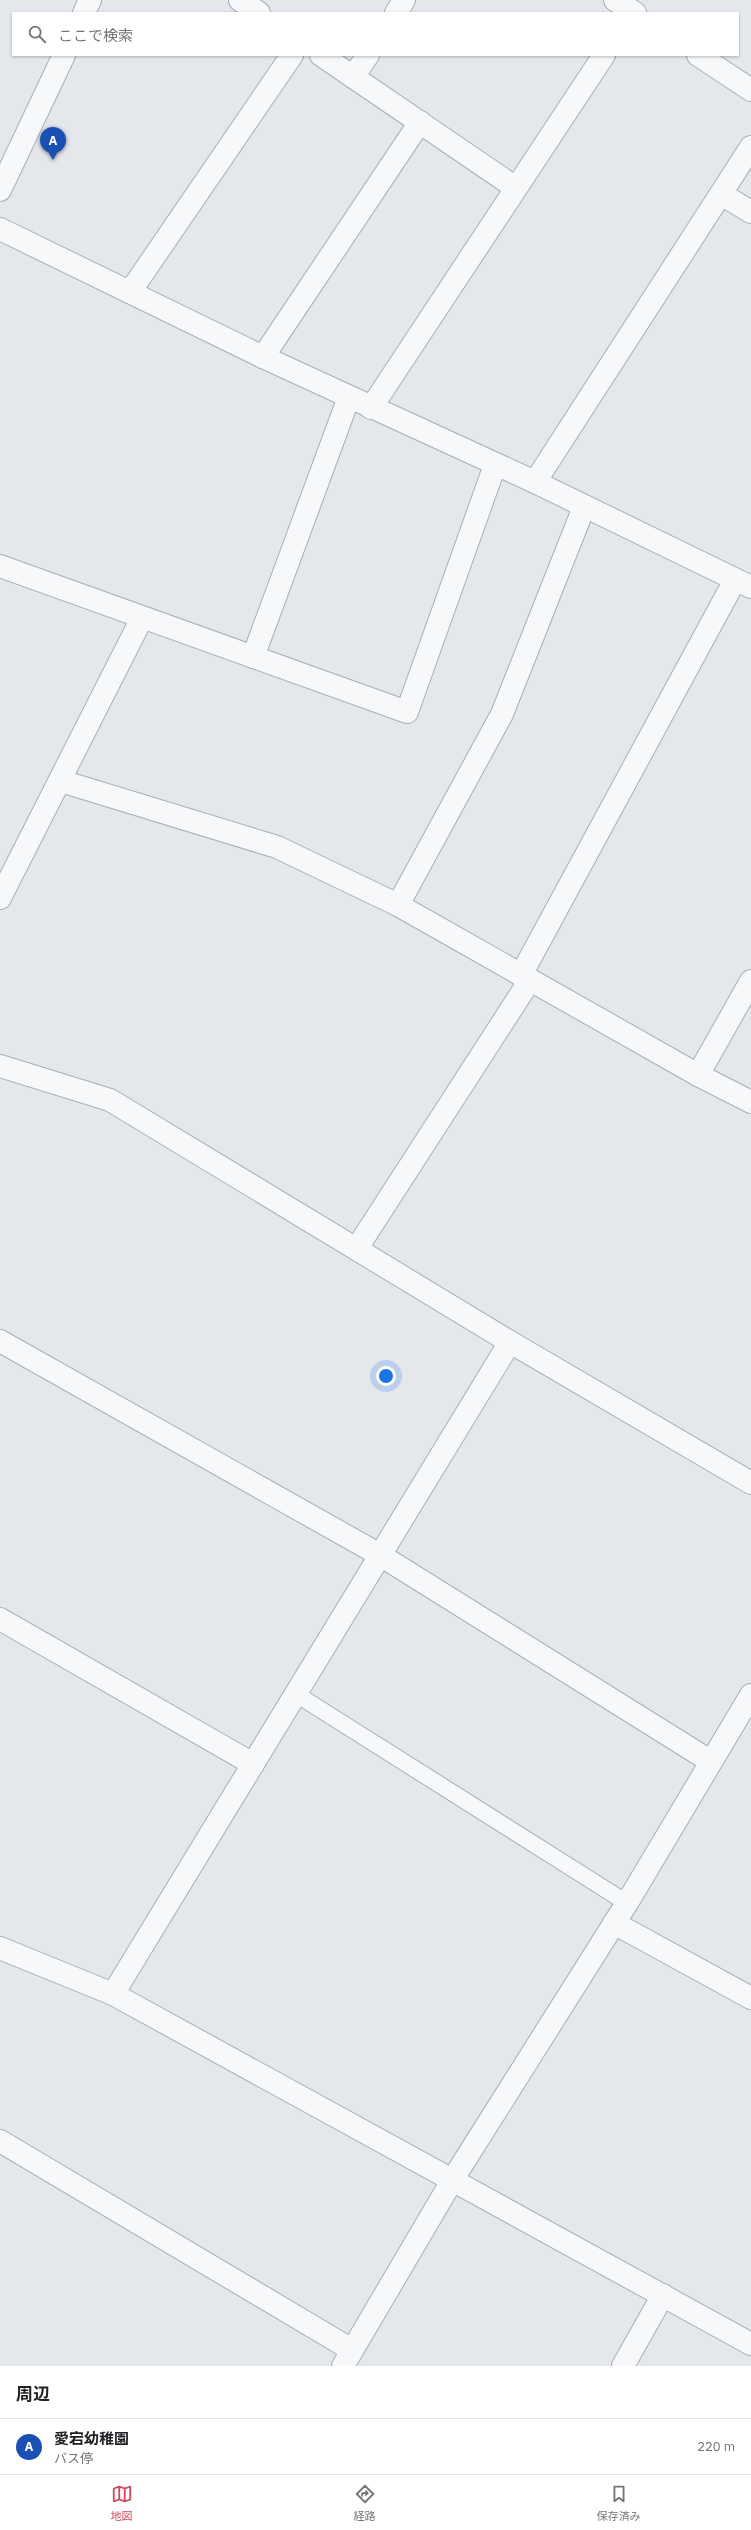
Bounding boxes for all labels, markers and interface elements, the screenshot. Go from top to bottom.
search box [12,12,739,56]
icon: search [26,23,48,45]
text: ここで検索 [58,26,133,45]
pin: A [40,127,66,160]
your location [376,1366,396,1386]
text: 周辺 [16,2383,50,2405]
text: 愛宕幼稚園 [54,2429,129,2448]
text: A [25,2438,33,2455]
text: 220 m [697,2438,735,2455]
text: バス停 [54,2450,93,2467]
tab: 地図 [111,2483,133,2523]
tab: 経路 [354,2483,376,2523]
tab: 保存済み [597,2483,641,2523]

